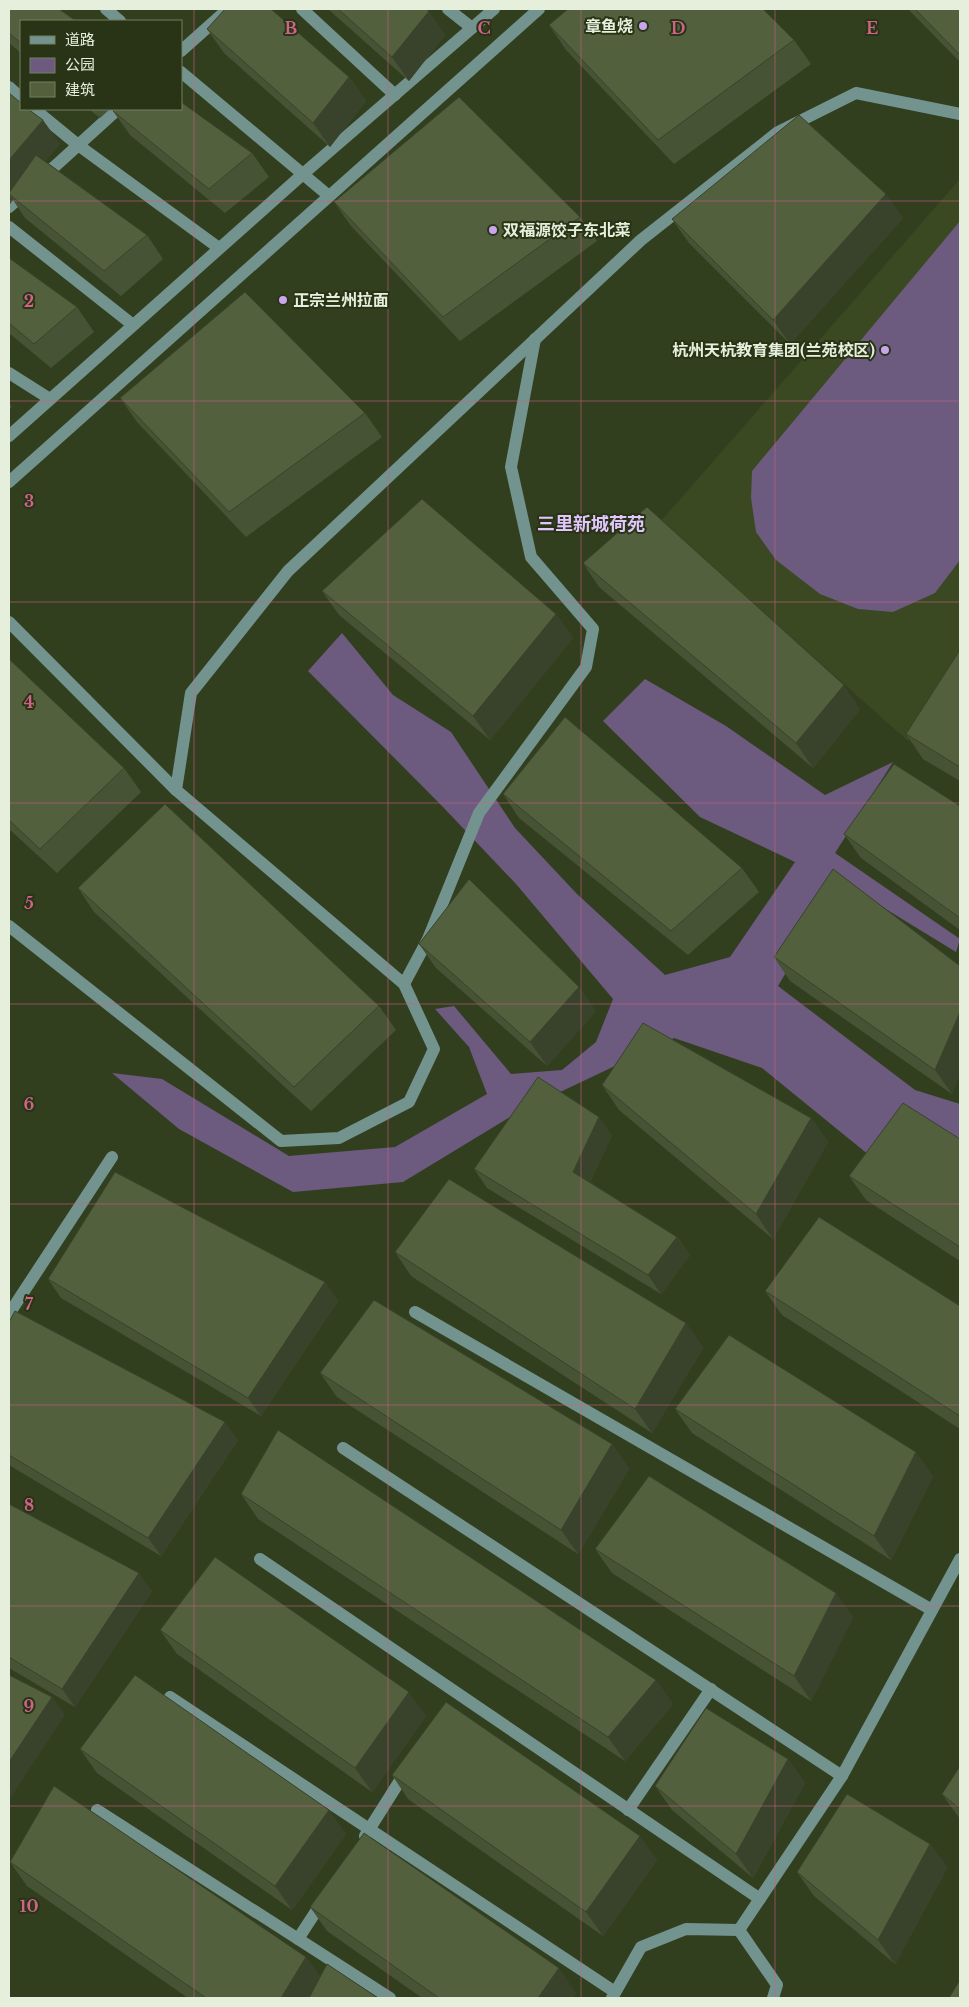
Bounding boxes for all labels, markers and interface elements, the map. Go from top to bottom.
place label: 章鱼烧 [585,16,633,36]
text: B [285,18,298,38]
text: C [477,18,491,38]
text: D [671,18,685,38]
text: E [866,18,878,38]
legend [20,20,182,110]
marker: 章鱼烧 [637,20,649,32]
text: 道路 [65,30,95,49]
text: 公园 [65,55,95,74]
text: 建筑 [65,80,95,99]
place label: 双福源饺子东北菜 [503,220,631,240]
marker: 双福源饺子东北菜 [487,224,499,236]
place label: 正宗兰州拉面 [293,290,389,310]
text: 2 [24,291,34,311]
marker: 正宗兰州拉面 [277,294,289,306]
place label: 杭州天杭教育集团(兰苑校区) [672,340,875,360]
marker: 杭州天杭教育集团(兰苑校区) [879,344,891,356]
text: 3 [24,491,34,511]
district label: 三里新城荷苑 [537,513,645,535]
text: 4 [24,692,34,712]
text: 5 [24,893,34,913]
text: 6 [24,1094,35,1114]
text: 7 [25,1294,34,1314]
text: 8 [24,1495,34,1515]
text: 9 [24,1696,35,1716]
text: 10 [19,1896,39,1916]

